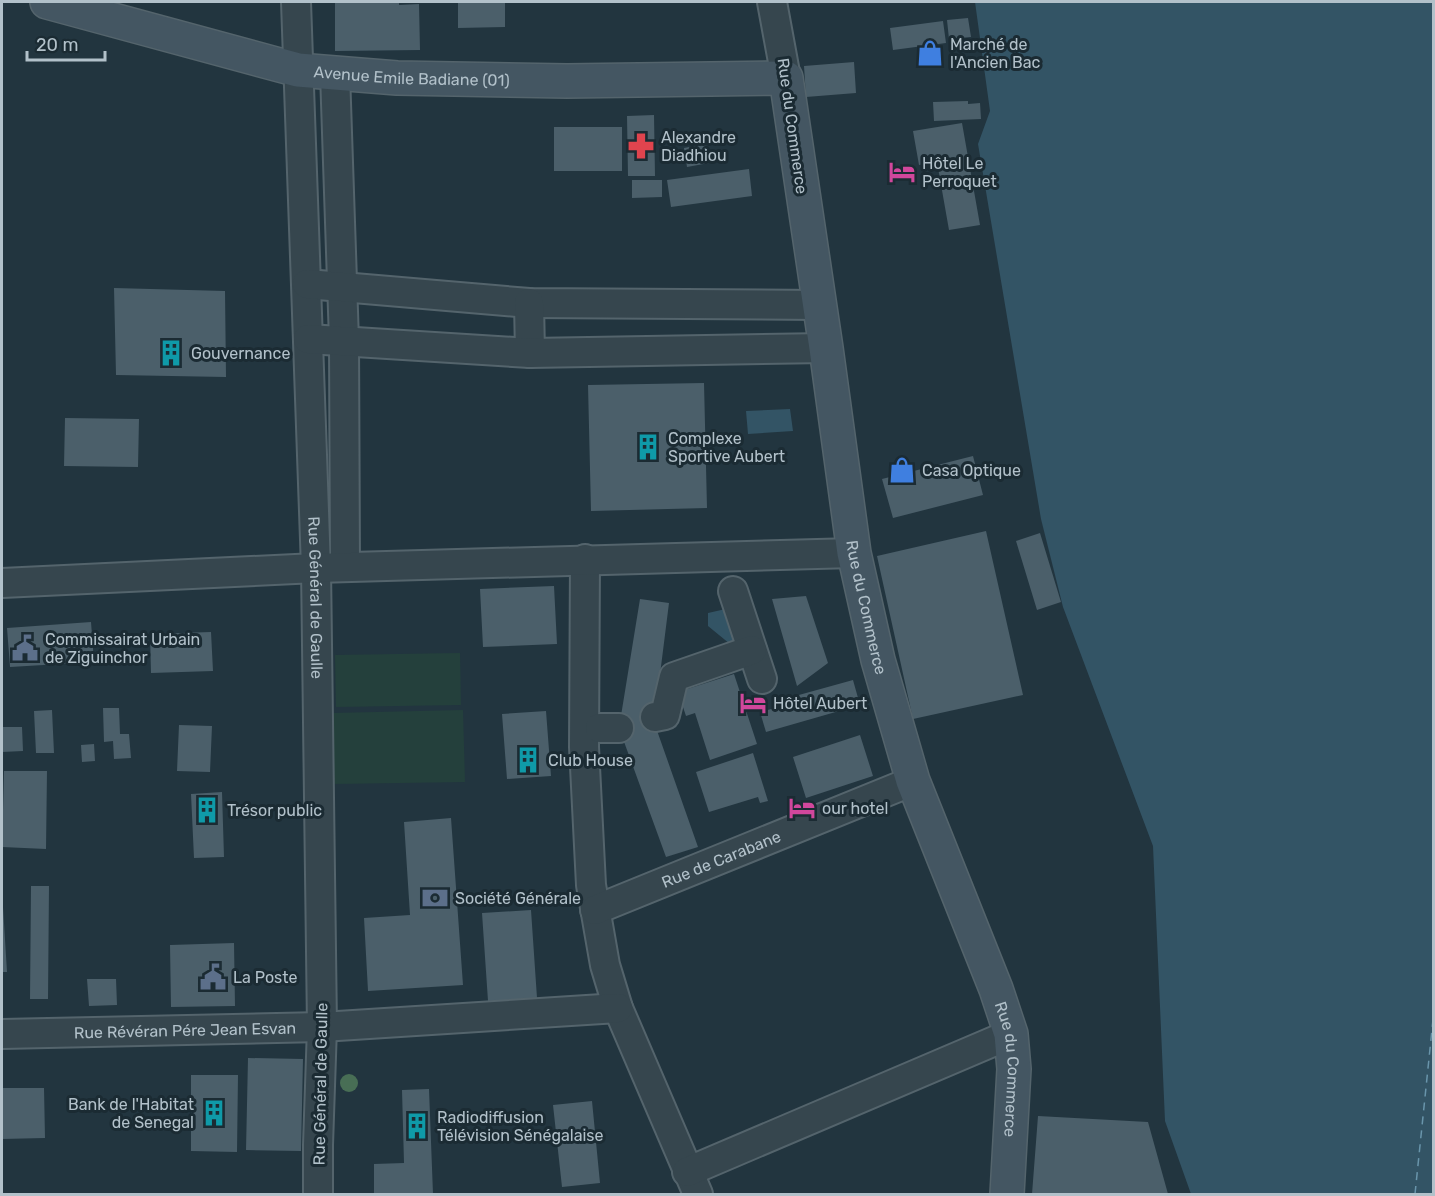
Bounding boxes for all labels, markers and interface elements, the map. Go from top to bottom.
scale bar [27,24,105,62]
text: 20 m [36,34,78,56]
place label: Marché de l'Ancien Bac [950,35,1041,72]
shop icon: Marché de l'Ancien Bac [915,38,945,68]
street label: Rue du Commerce [774,57,811,195]
street label: Avenue Emile Badiane (01) [313,62,510,90]
place label: Alexandre Diadhiou [661,128,736,165]
pharmacy icon: Alexandre Diadhiou [626,131,656,161]
place label: Hôtel Le Perroquet [922,154,997,191]
hotel icon: Hôtel Le Perroquet [887,157,917,187]
building icon: Gouvernance [156,338,186,368]
place label: Gouvernance [191,344,290,363]
place label: Complexe Sportive Aubert [668,429,785,466]
building icon: Complexe Sportive Aubert [633,432,663,462]
shop icon: Casa Optique [887,455,917,485]
place label: Casa Optique [922,461,1021,480]
street label: Rue Général de Gaulle [304,516,326,679]
street label: Rue du Commerce [842,539,891,677]
place label: Commissairat Urbain de Ziguinchor [45,630,200,667]
public building icon: Commissairat Urbain de Ziguinchor [10,633,40,663]
hotel icon: Hôtel Aubert [738,688,768,718]
place label: Hôtel Aubert [773,694,867,713]
building icon: Club House [513,745,543,775]
place label: Club House [548,751,633,770]
hotel icon: our hotel [787,793,817,823]
building icon: Trésor public [192,795,222,825]
place label: our hotel [822,799,888,818]
place label: Trésor public [227,801,322,820]
street label: Rue de Carabane [659,827,784,892]
bank icon: Société Générale [420,883,450,913]
place label: Société Générale [455,889,581,908]
public building icon: La Poste [198,962,228,992]
place label: La Poste [233,968,298,987]
street label: Rue du Commerce [991,999,1023,1138]
street label: Rue Général de Gaulle [310,1003,331,1165]
street label: Rue Révéran Pére Jean Esvan [74,1019,296,1042]
place label: Bank de l'Habitat de Senegal [68,1095,194,1132]
building icon: Bank de l'Habitat de Senegal [199,1098,229,1128]
place label: Radiodiffusion Télévision Sénégalaise [437,1108,604,1145]
building icon: Radiodiffusion Télévision Sénégalaise [402,1111,432,1141]

